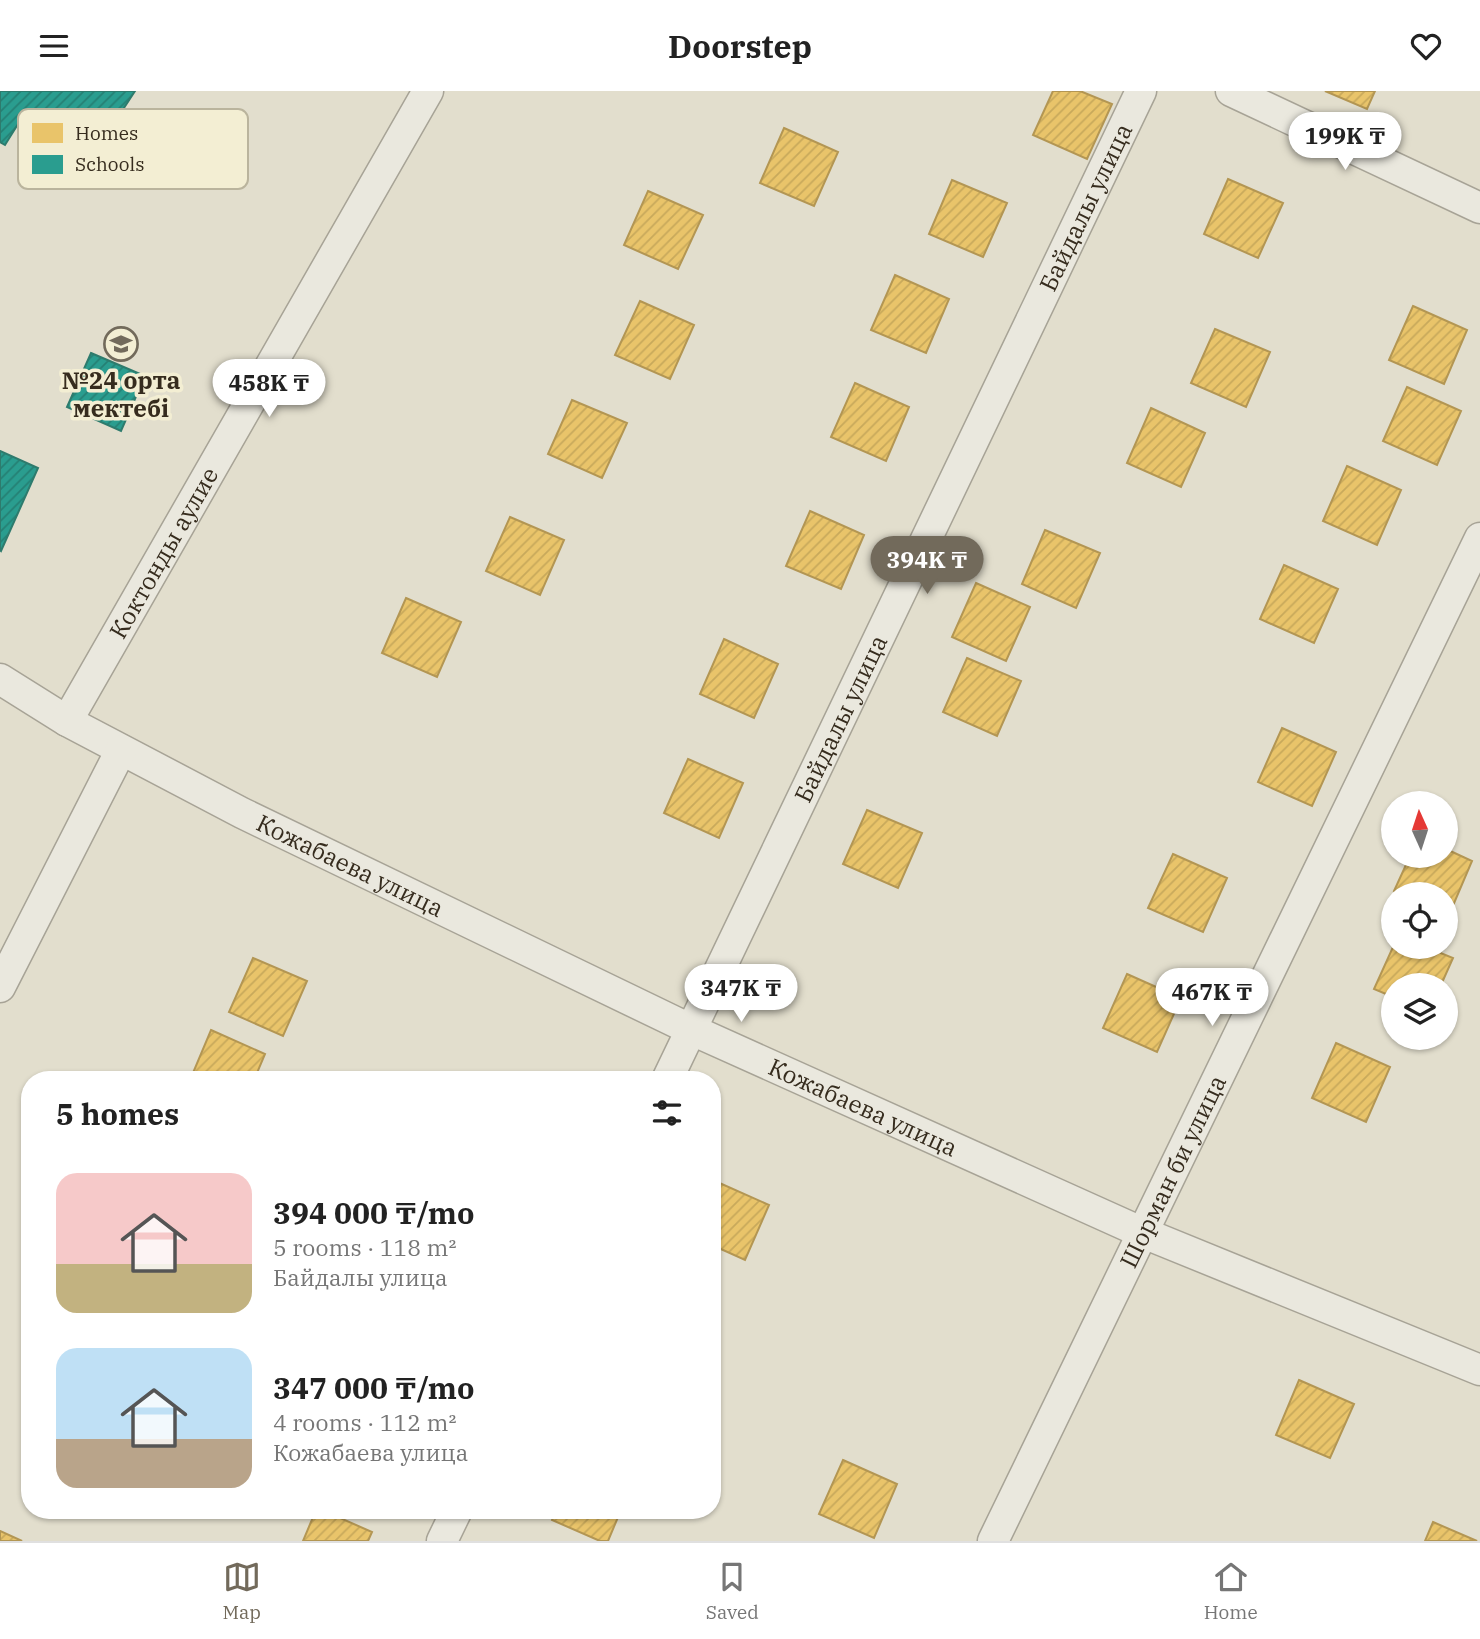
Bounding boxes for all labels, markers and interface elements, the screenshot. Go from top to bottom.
text: Doorstep [668,25,812,67]
icon: menu [35,27,73,65]
icon: heart [1407,27,1445,65]
legend [18,109,248,189]
pin: 199K ₸ [1288,113,1402,172]
street label: Байдалы улица [1032,118,1139,296]
text: 199K ₸ [1305,120,1385,150]
text: Homes [75,121,138,145]
text: Schools [75,152,144,176]
school or university icon: №24 орта мектебі [102,325,140,363]
pin: 458K ₸ [212,359,326,419]
place label: №24 орта мектебі [62,364,181,424]
text: 458K ₸ [229,367,309,397]
street label: Коктонды аулие [102,461,225,644]
pin: 394K ₸ [870,537,984,596]
text: 394K ₸ [887,544,967,574]
street label: Байдалы улица [786,629,894,807]
north arrow [1381,791,1458,868]
map controls [1381,791,1458,1050]
street label: Кожабаева улица [251,806,449,924]
button: locate [1381,882,1458,959]
pin: 347K ₸ [684,965,798,1024]
pin: 467K ₸ [1155,969,1269,1028]
text: 347K ₸ [701,972,781,1002]
button: layers [1381,973,1458,1050]
text: 467K ₸ [1172,976,1252,1006]
street label: Кожабаева улица [764,1051,963,1163]
street label: Шорман би улица [1112,1070,1233,1273]
text: 5 homes [56,1094,179,1133]
icon: filters [648,1094,686,1132]
text: 394 000 ₸/mo [273,1193,474,1232]
icon: home [112,1201,196,1285]
text: 5 rooms · 118 m² [273,1232,456,1262]
text: Байдалы улица [273,1262,448,1292]
text: 347 000 ₸/mo [273,1368,474,1407]
icon: home [112,1376,196,1460]
text: 4 rooms · 112 m² [273,1407,456,1437]
text: Кожабаева улица [273,1437,468,1467]
tab: Map [222,1558,261,1624]
tab: Saved [706,1558,759,1624]
tab: Home [1204,1558,1258,1624]

